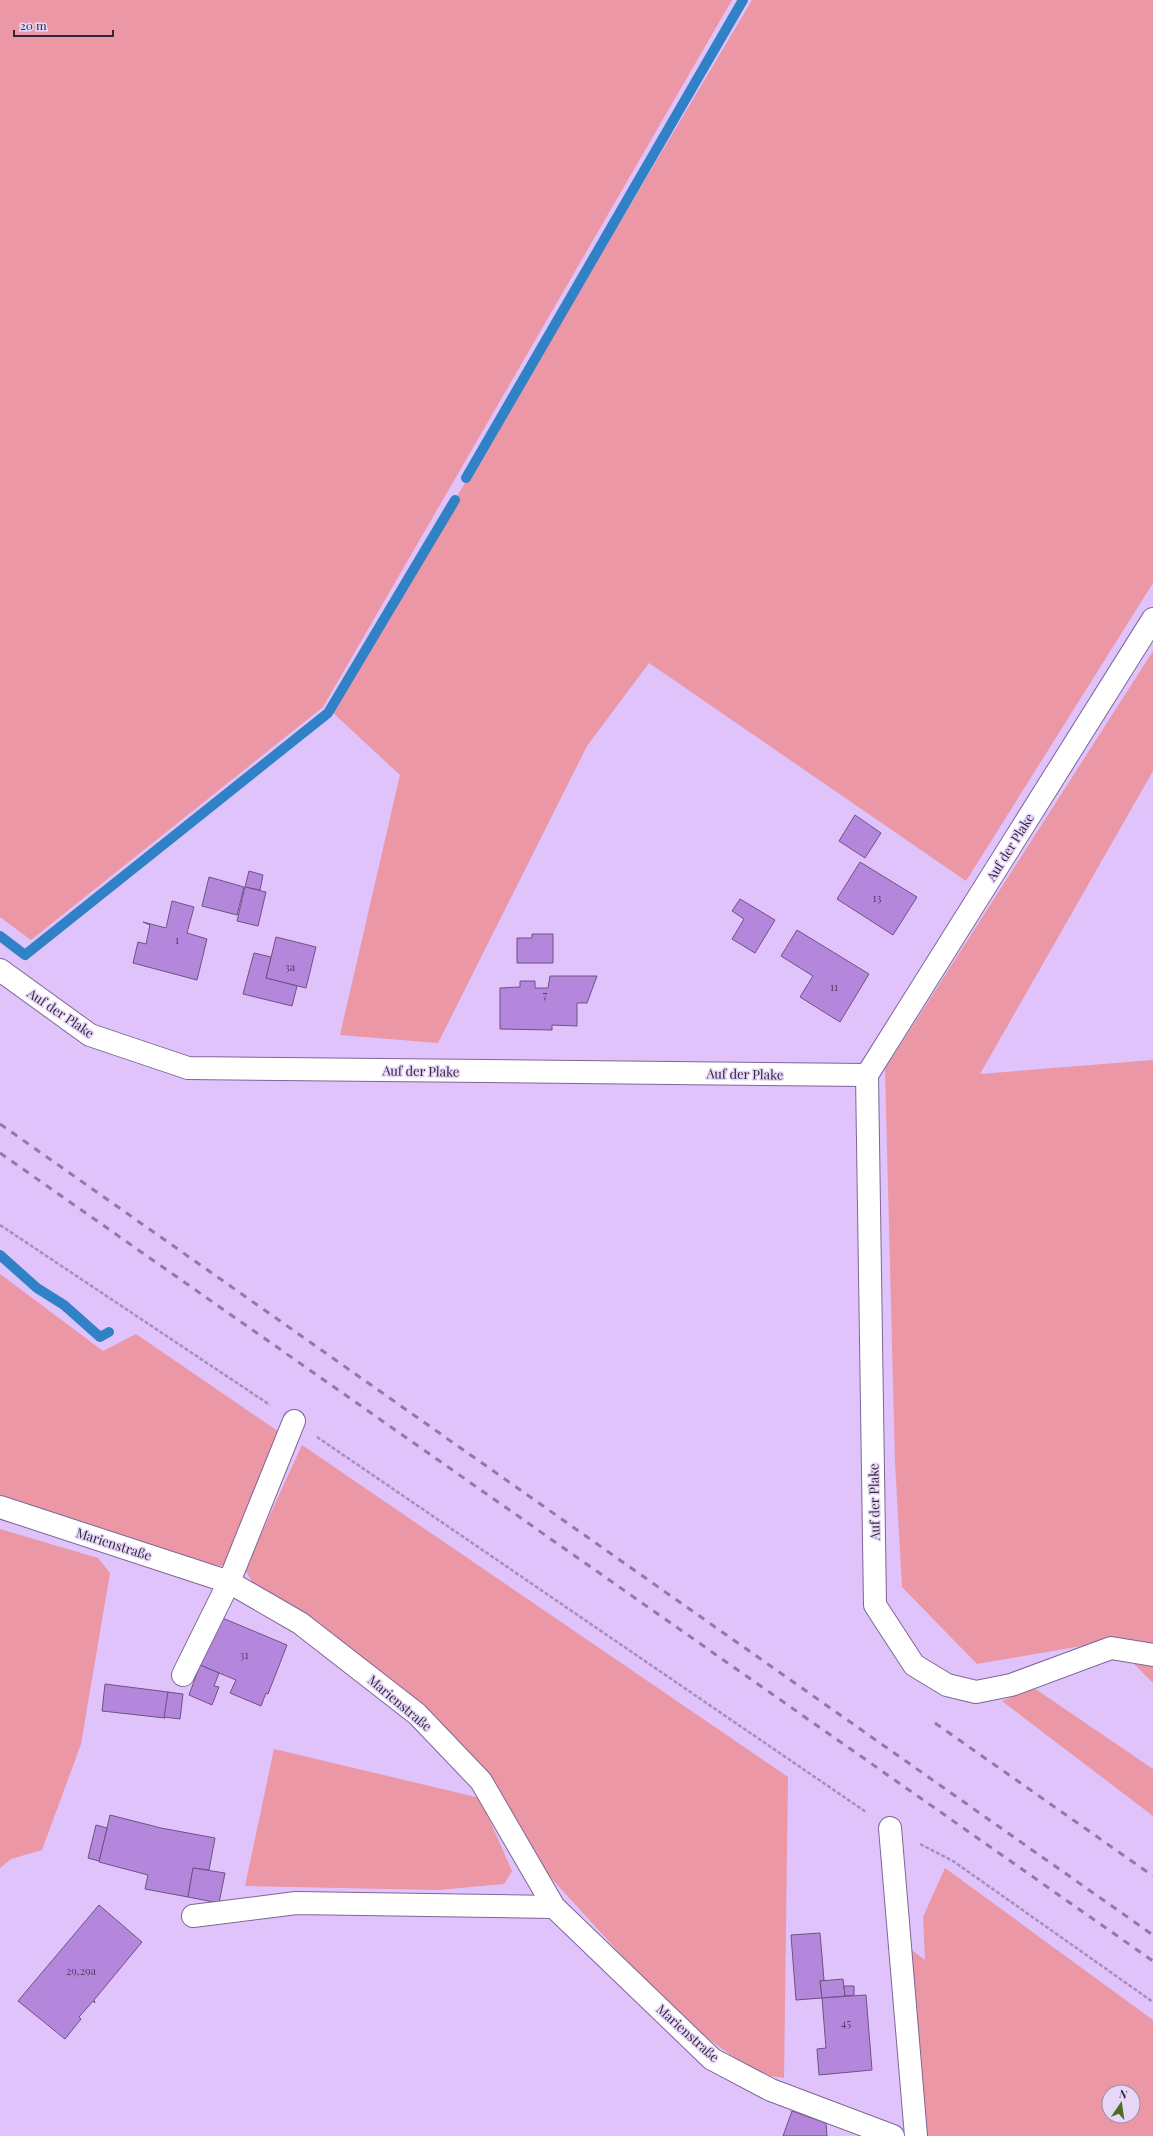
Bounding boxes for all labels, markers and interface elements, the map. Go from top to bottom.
scale bar [14,12,113,38]
text: 20 m [20,17,47,33]
street label: Auf der Plake [981,809,1037,885]
house number: 13 [873,890,881,905]
house number: 1 [175,932,179,947]
house number: 3a [285,959,296,974]
house number: 11 [830,979,838,994]
street label: Auf der Plake [24,983,98,1041]
house number: 7 [543,987,548,1002]
street label: Auf der Plake [381,1061,460,1080]
street label: Auf der Plake [705,1064,784,1083]
street label: Auf der Plake [864,1463,883,1542]
street label: Marienstraße [74,1523,155,1564]
house number: 31 [239,1647,249,1662]
street label: Marienstraße [365,1671,436,1735]
house number: 29,29a [66,1963,97,1978]
street label: Marienstraße [653,2000,724,2065]
house number: 45 [841,2015,851,2030]
north arrow [1101,2084,1141,2124]
text: N [1118,2086,1129,2102]

